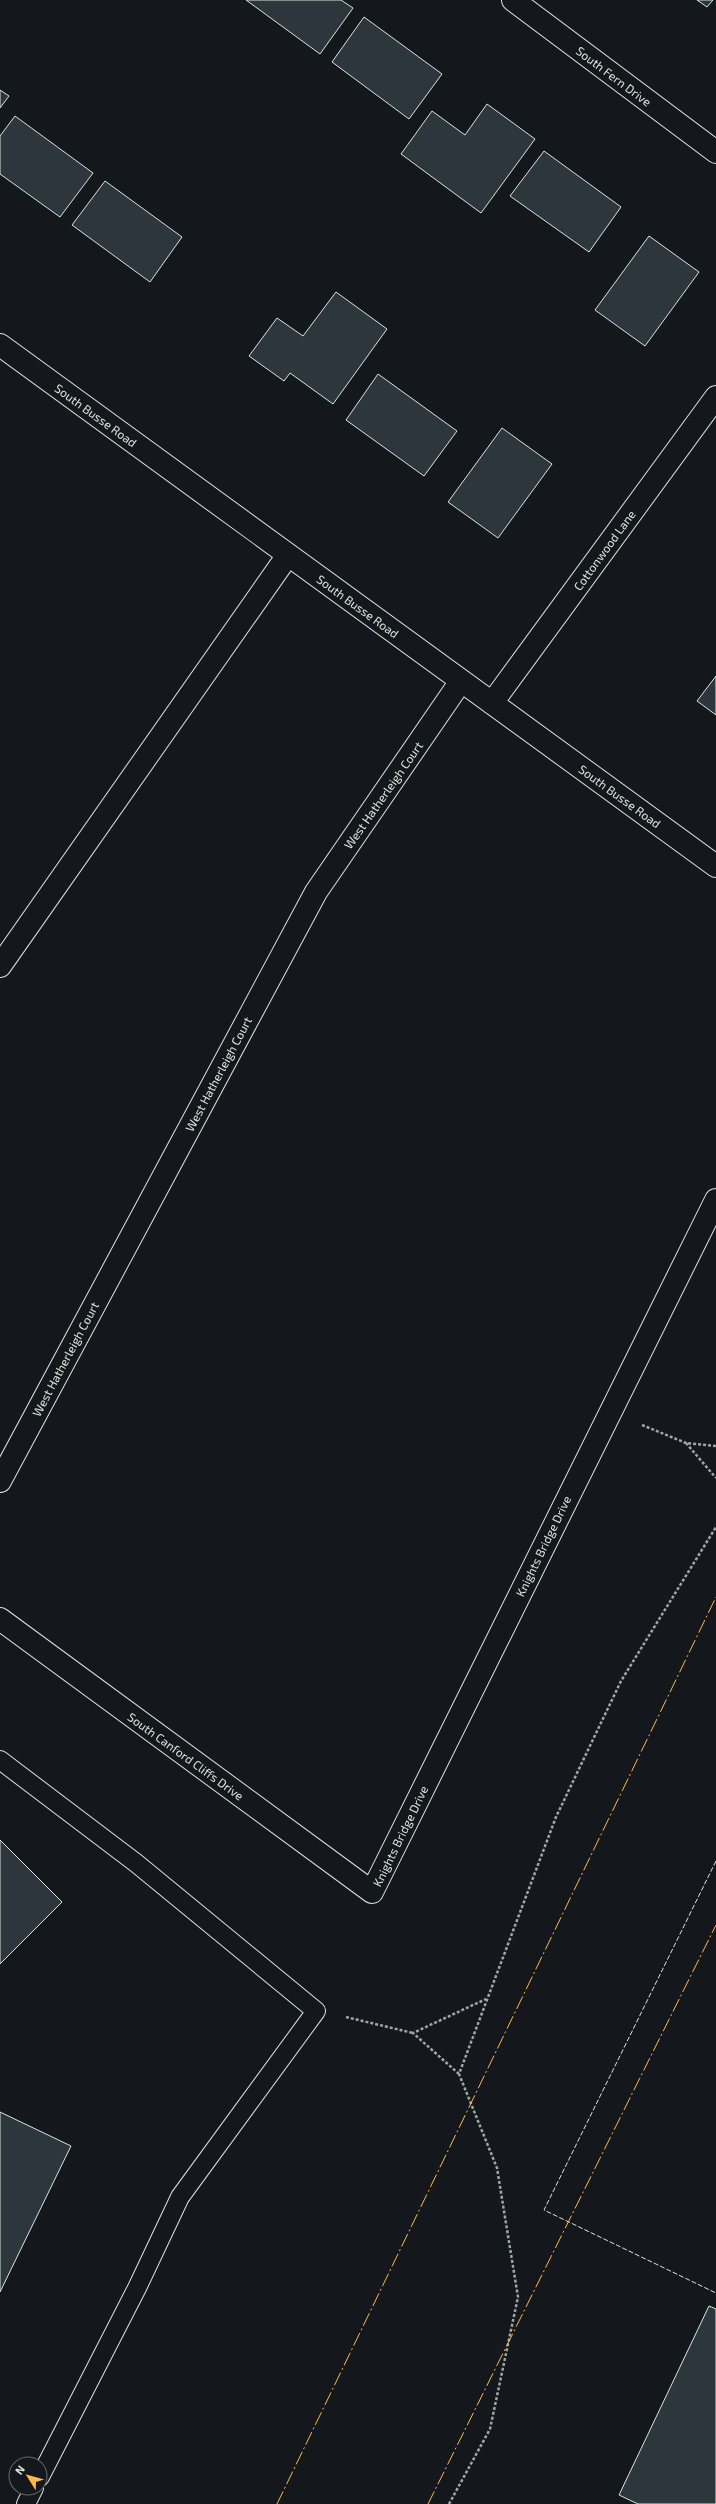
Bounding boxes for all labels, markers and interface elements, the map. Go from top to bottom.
street label: South Fern Drive [574,43,654,109]
street label: South Busse Road [52,381,140,449]
street label: Cottonwood Lane [570,507,638,593]
street label: South Busse Road [314,572,402,640]
street label: West Hatherleigh Court [341,738,426,851]
street label: South Busse Road [576,762,664,830]
street label: West Hatherleigh Court [182,1014,254,1134]
street label: West Hatherleigh Court [29,1299,101,1419]
street label: Knights Bridge Drive [513,1493,573,1599]
street label: South Canford Cliffs Drive [125,1709,247,1803]
street label: Knights Bridge Drive [370,1783,430,1889]
north arrow [8,2456,48,2496]
text: N [12,2463,27,2477]

